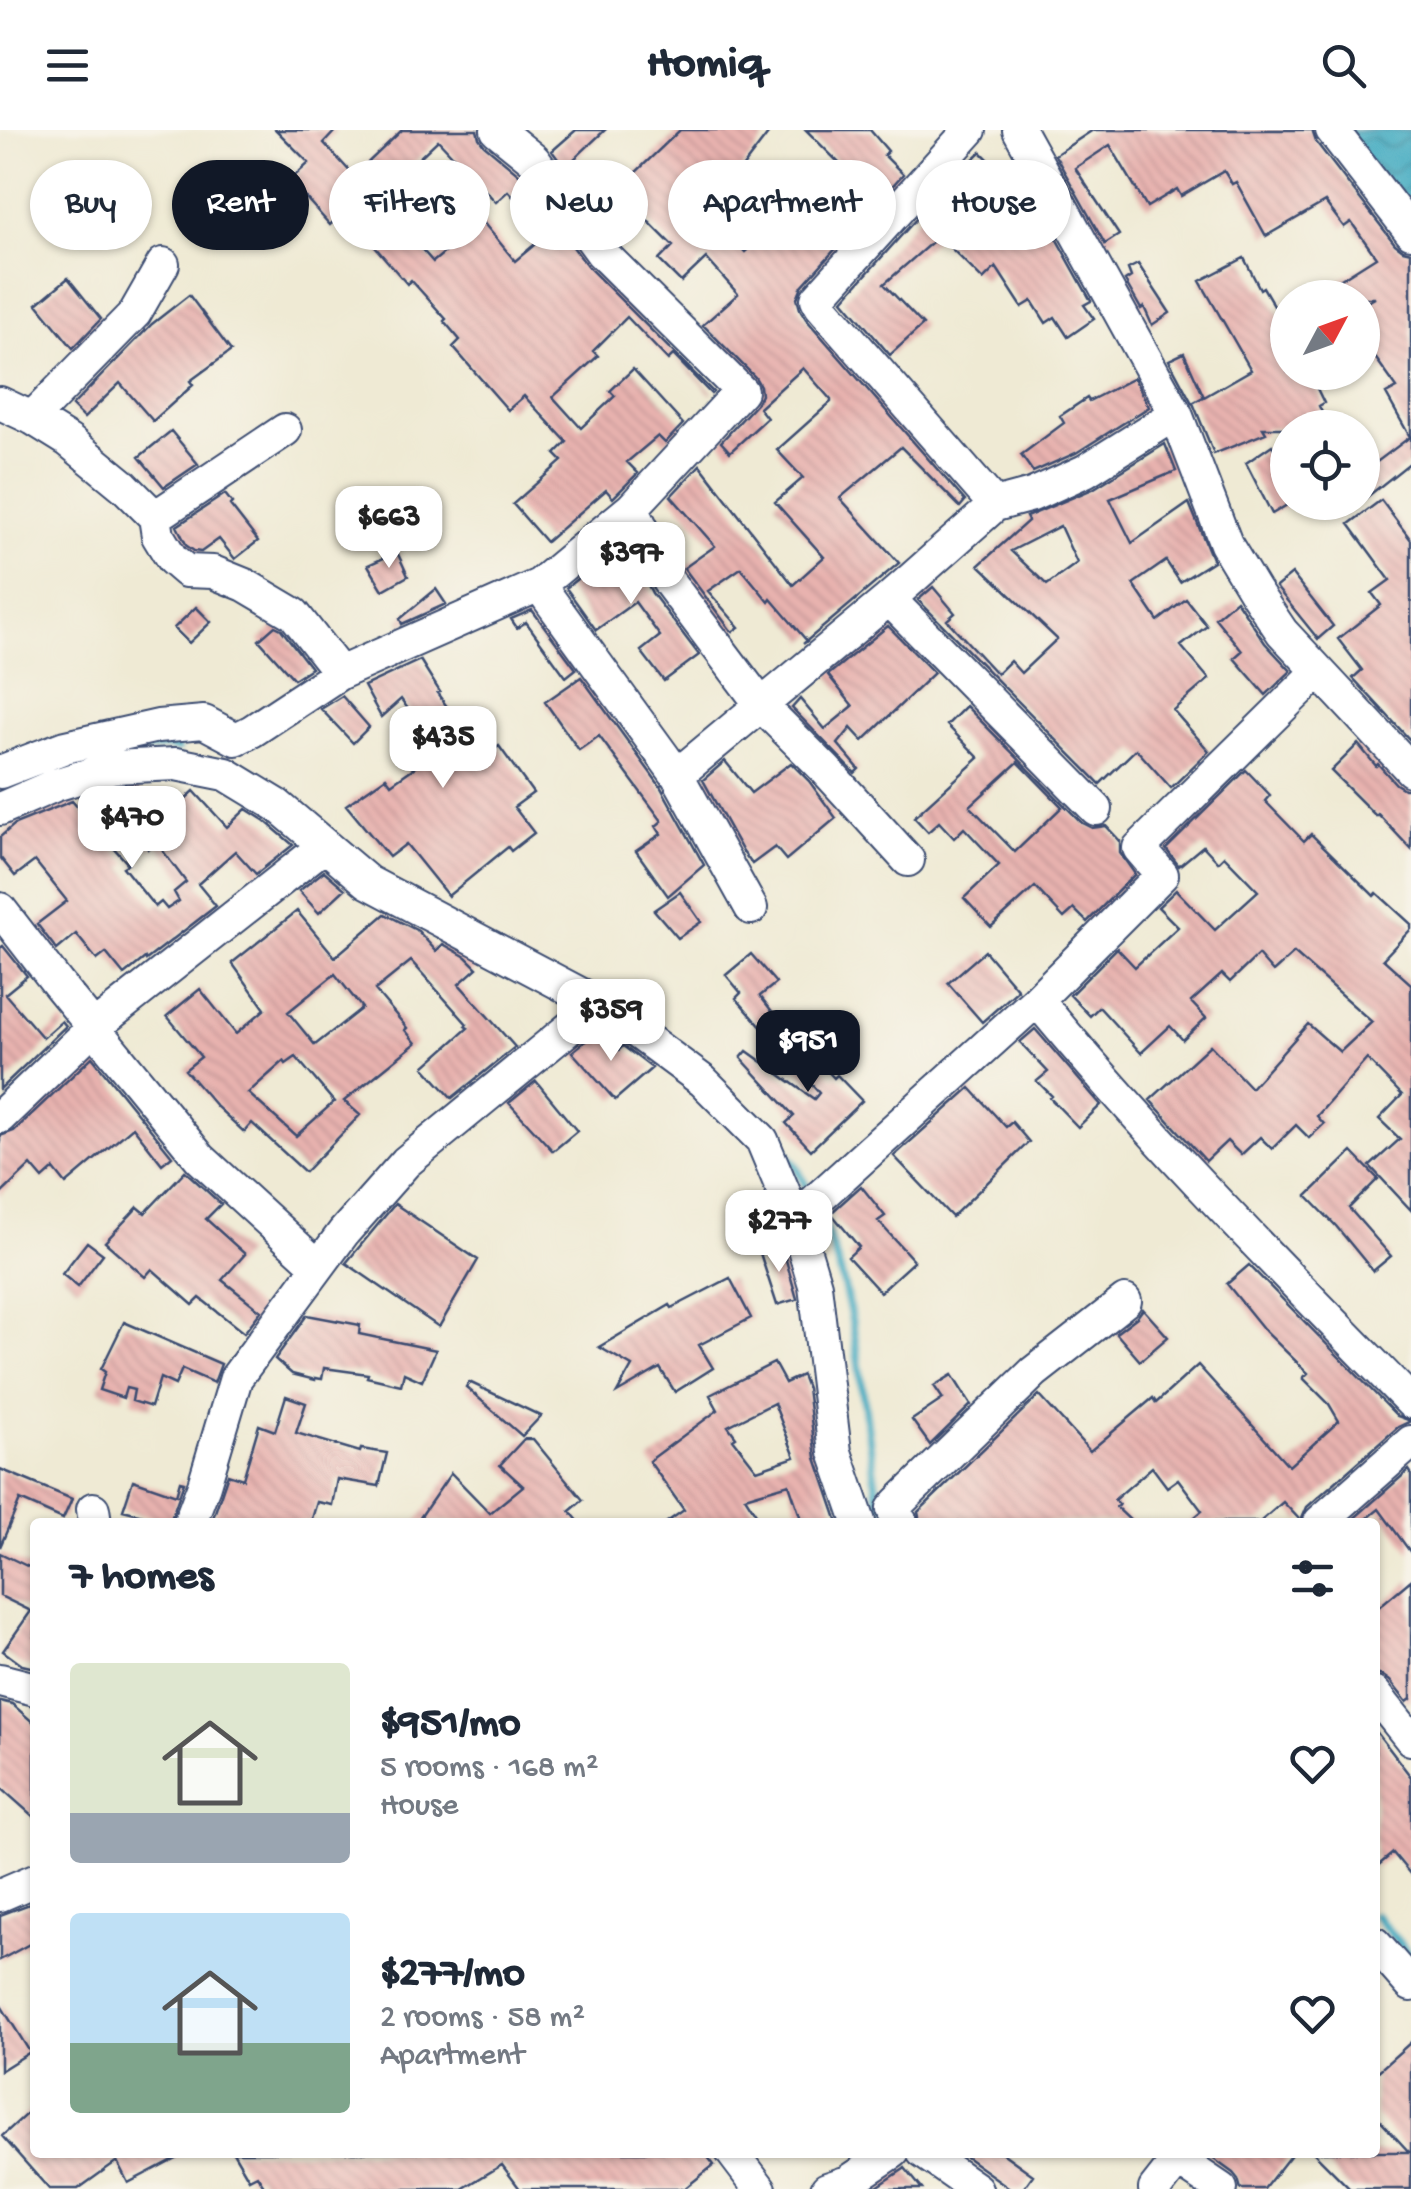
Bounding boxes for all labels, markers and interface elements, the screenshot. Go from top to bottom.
icon: menu [40,38,95,93]
icon: search [1316,38,1371,93]
text: Homiq [647,39,764,92]
chip: Buy [30,160,152,250]
chip: Rent [172,160,309,250]
chip: Filters [329,160,490,250]
chip: New [510,160,648,250]
chip: Apartment [668,160,896,250]
chip: House [916,160,1071,250]
north arrow [1270,280,1380,390]
map controls [1270,280,1380,520]
button: locate [1270,410,1380,520]
pin: $663 [330,486,448,571]
text: $663 [357,499,421,537]
pin: $397 [572,522,690,607]
text: $397 [599,535,663,573]
pin: $435 [384,706,502,791]
text: $435 [412,719,474,757]
pin: $470 [73,786,191,871]
text: $470 [100,799,164,837]
pin: $359 [552,979,670,1064]
text: $359 [579,992,643,1030]
pin: $951 [749,1010,867,1095]
text: $951 [778,1023,838,1061]
pin: $277 [720,1190,838,1275]
text: $277 [747,1203,811,1241]
icon: filters [1285,1551,1340,1606]
text: 7 homes [70,1554,213,1603]
text: $951/mo [380,1701,521,1750]
icon: home [150,1703,270,1823]
icon: heart [1285,1736,1340,1791]
text: 5 rooms · 168 m² [380,1750,598,1788]
text: House [380,1788,458,1826]
text: $277/mo [380,1951,525,2000]
icon: home [150,1953,270,2073]
icon: heart [1285,1986,1340,2041]
text: 2 rooms · 58 m² [380,2000,585,2038]
text: Apartment [380,2038,524,2076]

